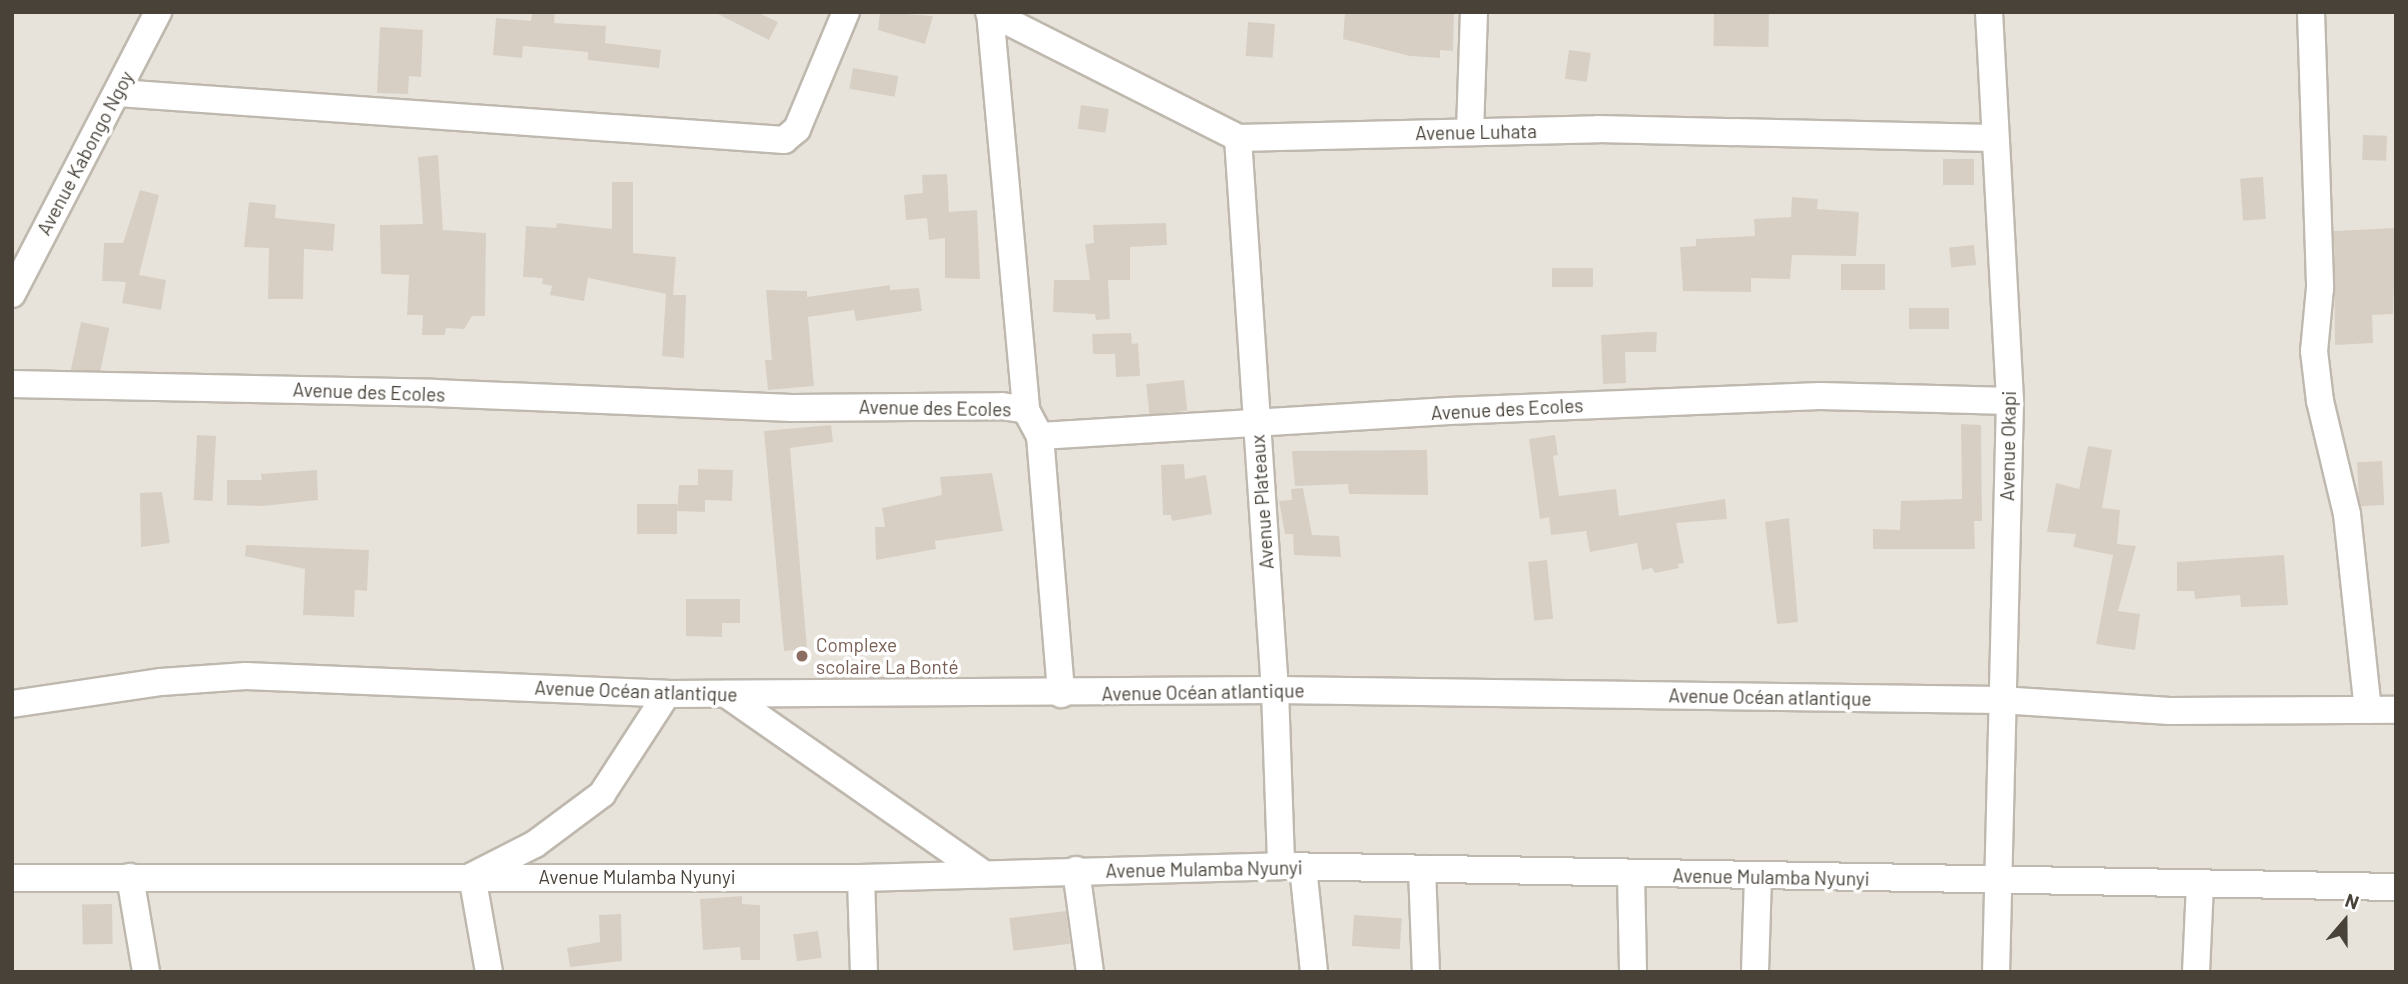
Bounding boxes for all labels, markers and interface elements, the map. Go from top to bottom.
street label: Avenue Kabongo Ngoy [32,67,138,239]
street label: Avenue Luhata [1415,120,1537,144]
street label: Avenue des Ecoles [292,378,446,406]
street label: Avenue Okapi [1996,391,2020,501]
street label: Avenue des Ecoles [1430,394,1584,424]
street label: Avenue des Ecoles [859,395,1011,421]
street label: Avenue Plateaux [1246,434,1278,570]
place label: Complexe scolaire La Bonté [816,634,959,678]
marker: Complexe scolaire La Bonté [794,648,810,664]
street label: Avenue Océan atlantique [534,676,738,706]
street label: Avenue Océan atlantique [1101,679,1305,705]
street label: Avenue Océan atlantique [1668,684,1872,710]
street label: Avenue Mulamba Nyunyi [1105,856,1303,882]
street label: Avenue Mulamba Nyunyi [1672,864,1870,890]
street label: Avenue Mulamba Nyunyi [538,866,736,888]
north arrow [2310,886,2380,956]
text: N [2342,888,2362,914]

